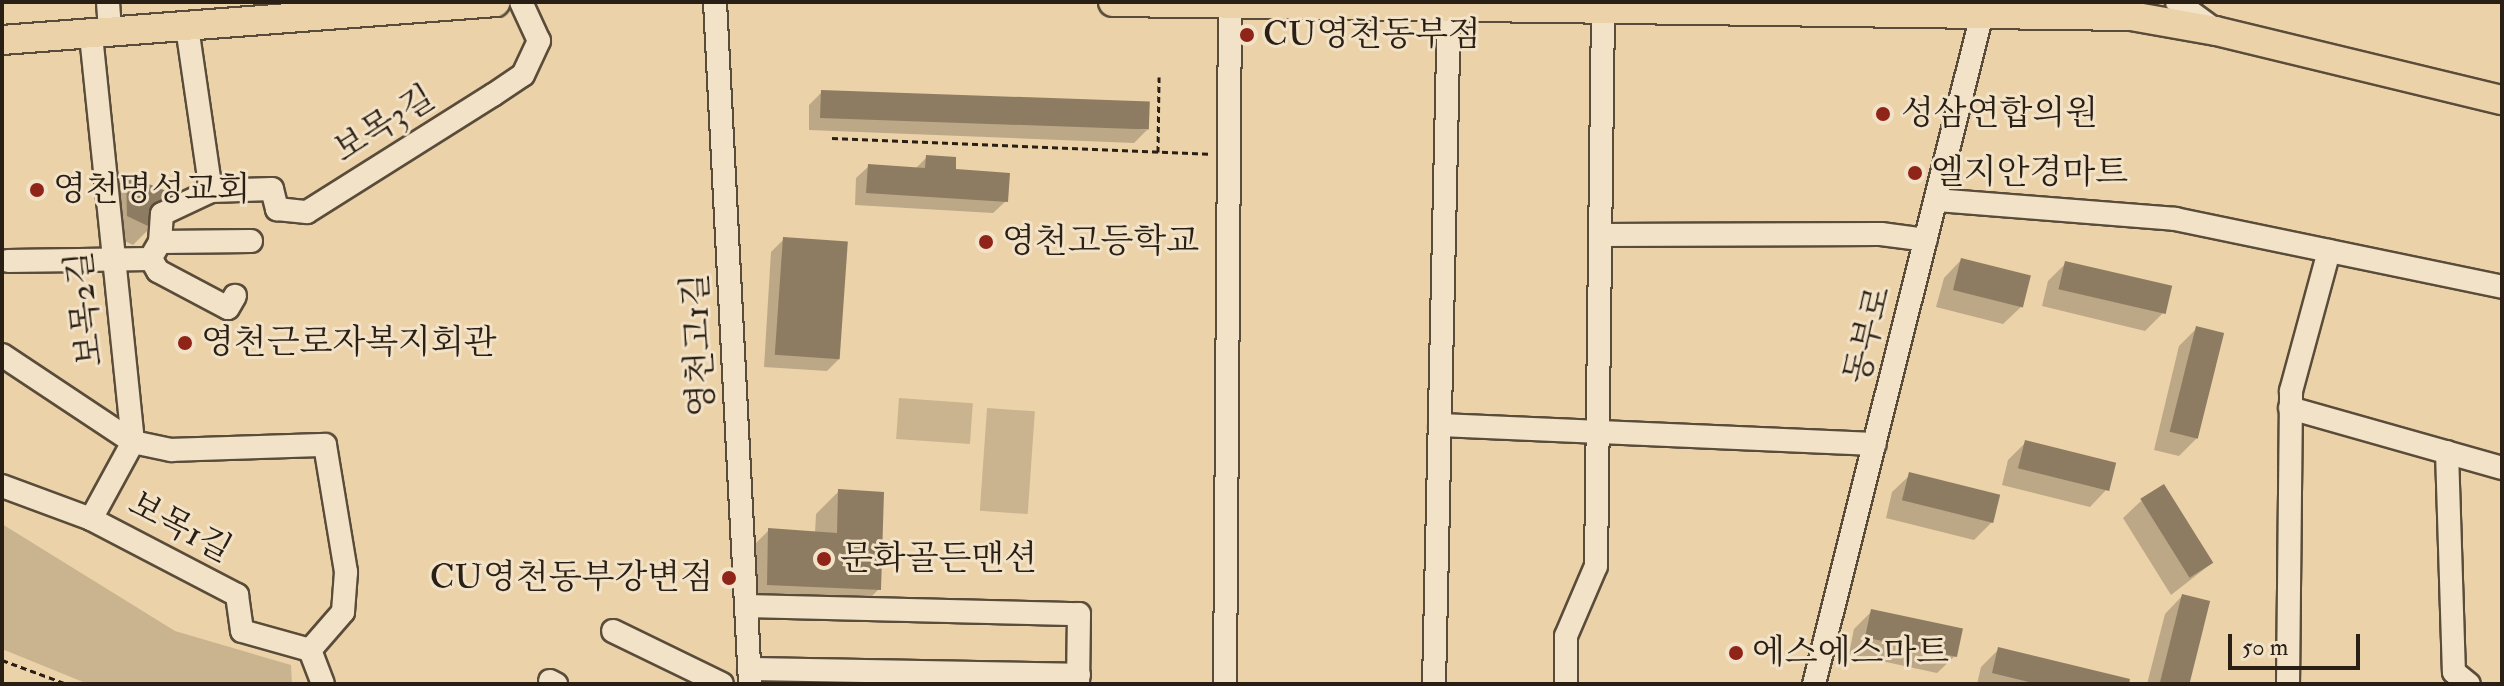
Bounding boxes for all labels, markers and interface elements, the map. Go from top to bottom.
place label: CU영천동부점 [1263,15,1481,55]
marker: CU영천동부점 [1238,26,1256,44]
street label: 보목3길 [326,77,442,171]
place label: 성삼연합의원 [1901,94,2098,134]
marker: 성삼연합의원 [1872,103,1894,125]
place label: 엘지안경마트 [1931,153,2128,193]
marker: 엘지안경마트 [1906,164,1924,182]
place label: 영천명성교회 [53,170,250,210]
marker: 영천명성교회 [28,181,46,199]
place label: 영천고등학교 [1002,222,1199,262]
marker: 영천고등학교 [977,233,995,251]
street label: 보목2길 [59,249,111,369]
street label: 영천고1길 [675,272,723,418]
street label: 동부로 [1836,282,1900,388]
place label: 영천근로자복지회관 [201,323,497,363]
marker: 영천근로자복지회관 [176,334,194,352]
street label: 보목1길 [122,483,238,571]
place label: 문화골든맨션 [840,539,1037,579]
marker: 문화골든맨션 [815,550,833,568]
place label: CU영천동부강변점 [430,558,713,598]
marker: CU영천동부강변점 [720,569,738,587]
scale bar [2232,618,2364,668]
text: 50 m [2242,632,2288,663]
place label: 에스에스마트 [1752,633,1949,673]
marker: 에스에스마트 [1727,644,1745,662]

